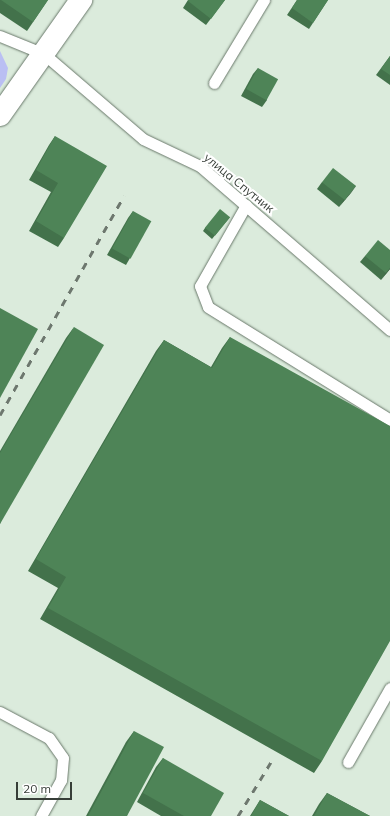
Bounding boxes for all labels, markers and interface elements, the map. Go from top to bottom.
street label: улица Спутник [201,150,277,216]
scale bar [18,774,74,800]
text: 20 m [23,781,51,796]

